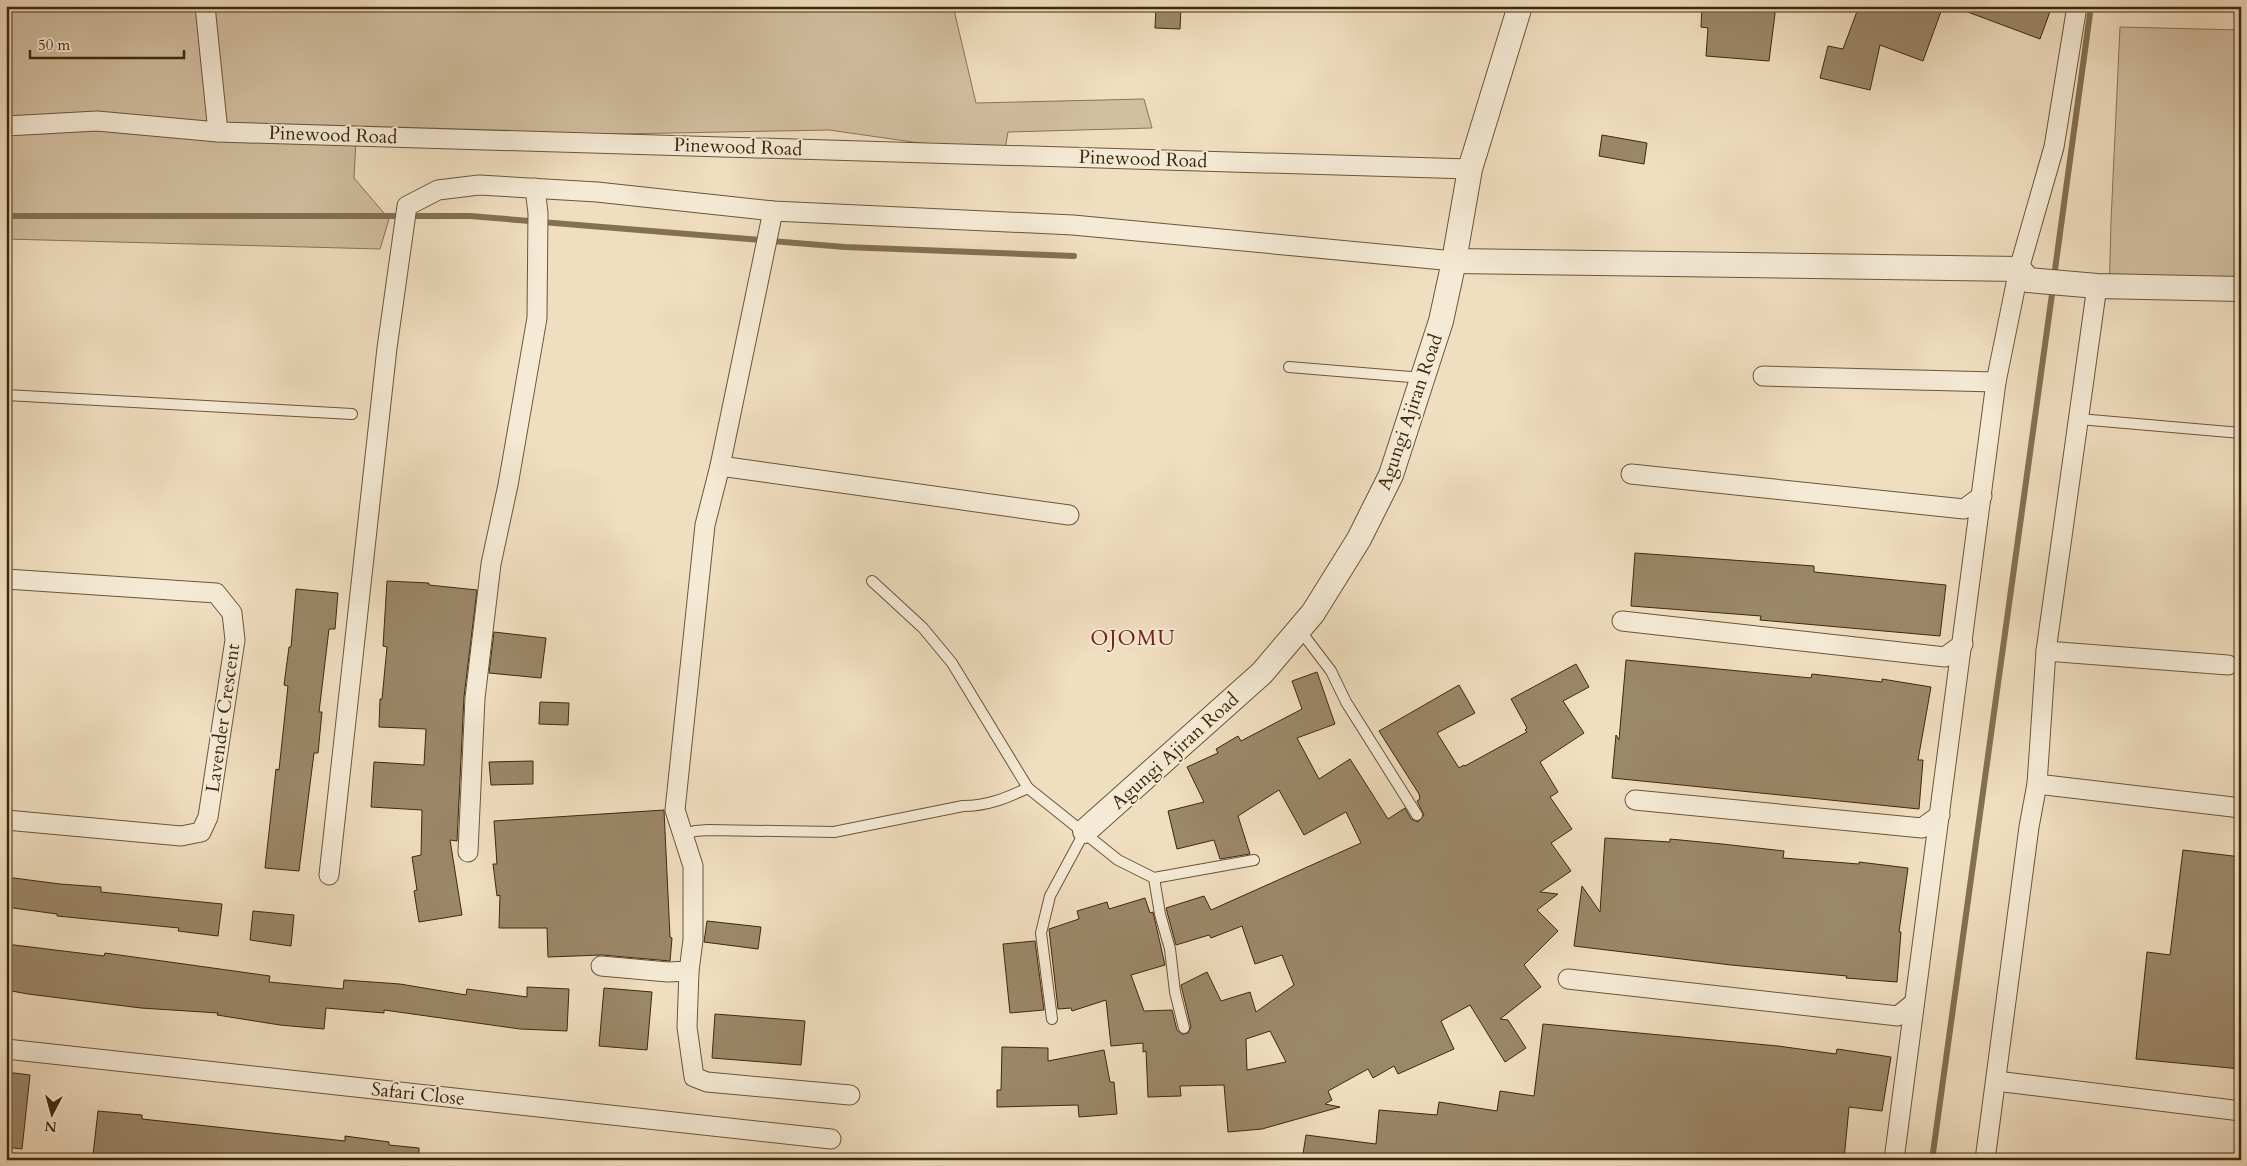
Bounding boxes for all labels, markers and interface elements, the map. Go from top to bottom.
scale bar [30,28,184,60]
text: 50 m [38,35,70,55]
street label: Pinewood Road [268,120,398,150]
street label: Pinewood Road [673,132,803,162]
street label: Pinewood Road [1078,144,1208,174]
street label: Agungi Ajiran Road [1371,330,1449,494]
district label: OJOMU [1090,624,1176,653]
street label: Lavender Crescent [200,642,246,794]
street label: Agungi Ajiran Road [1106,687,1244,815]
street label: Safari Close [370,1076,466,1112]
north arrow [28,1088,78,1138]
text: N [44,1116,58,1137]

